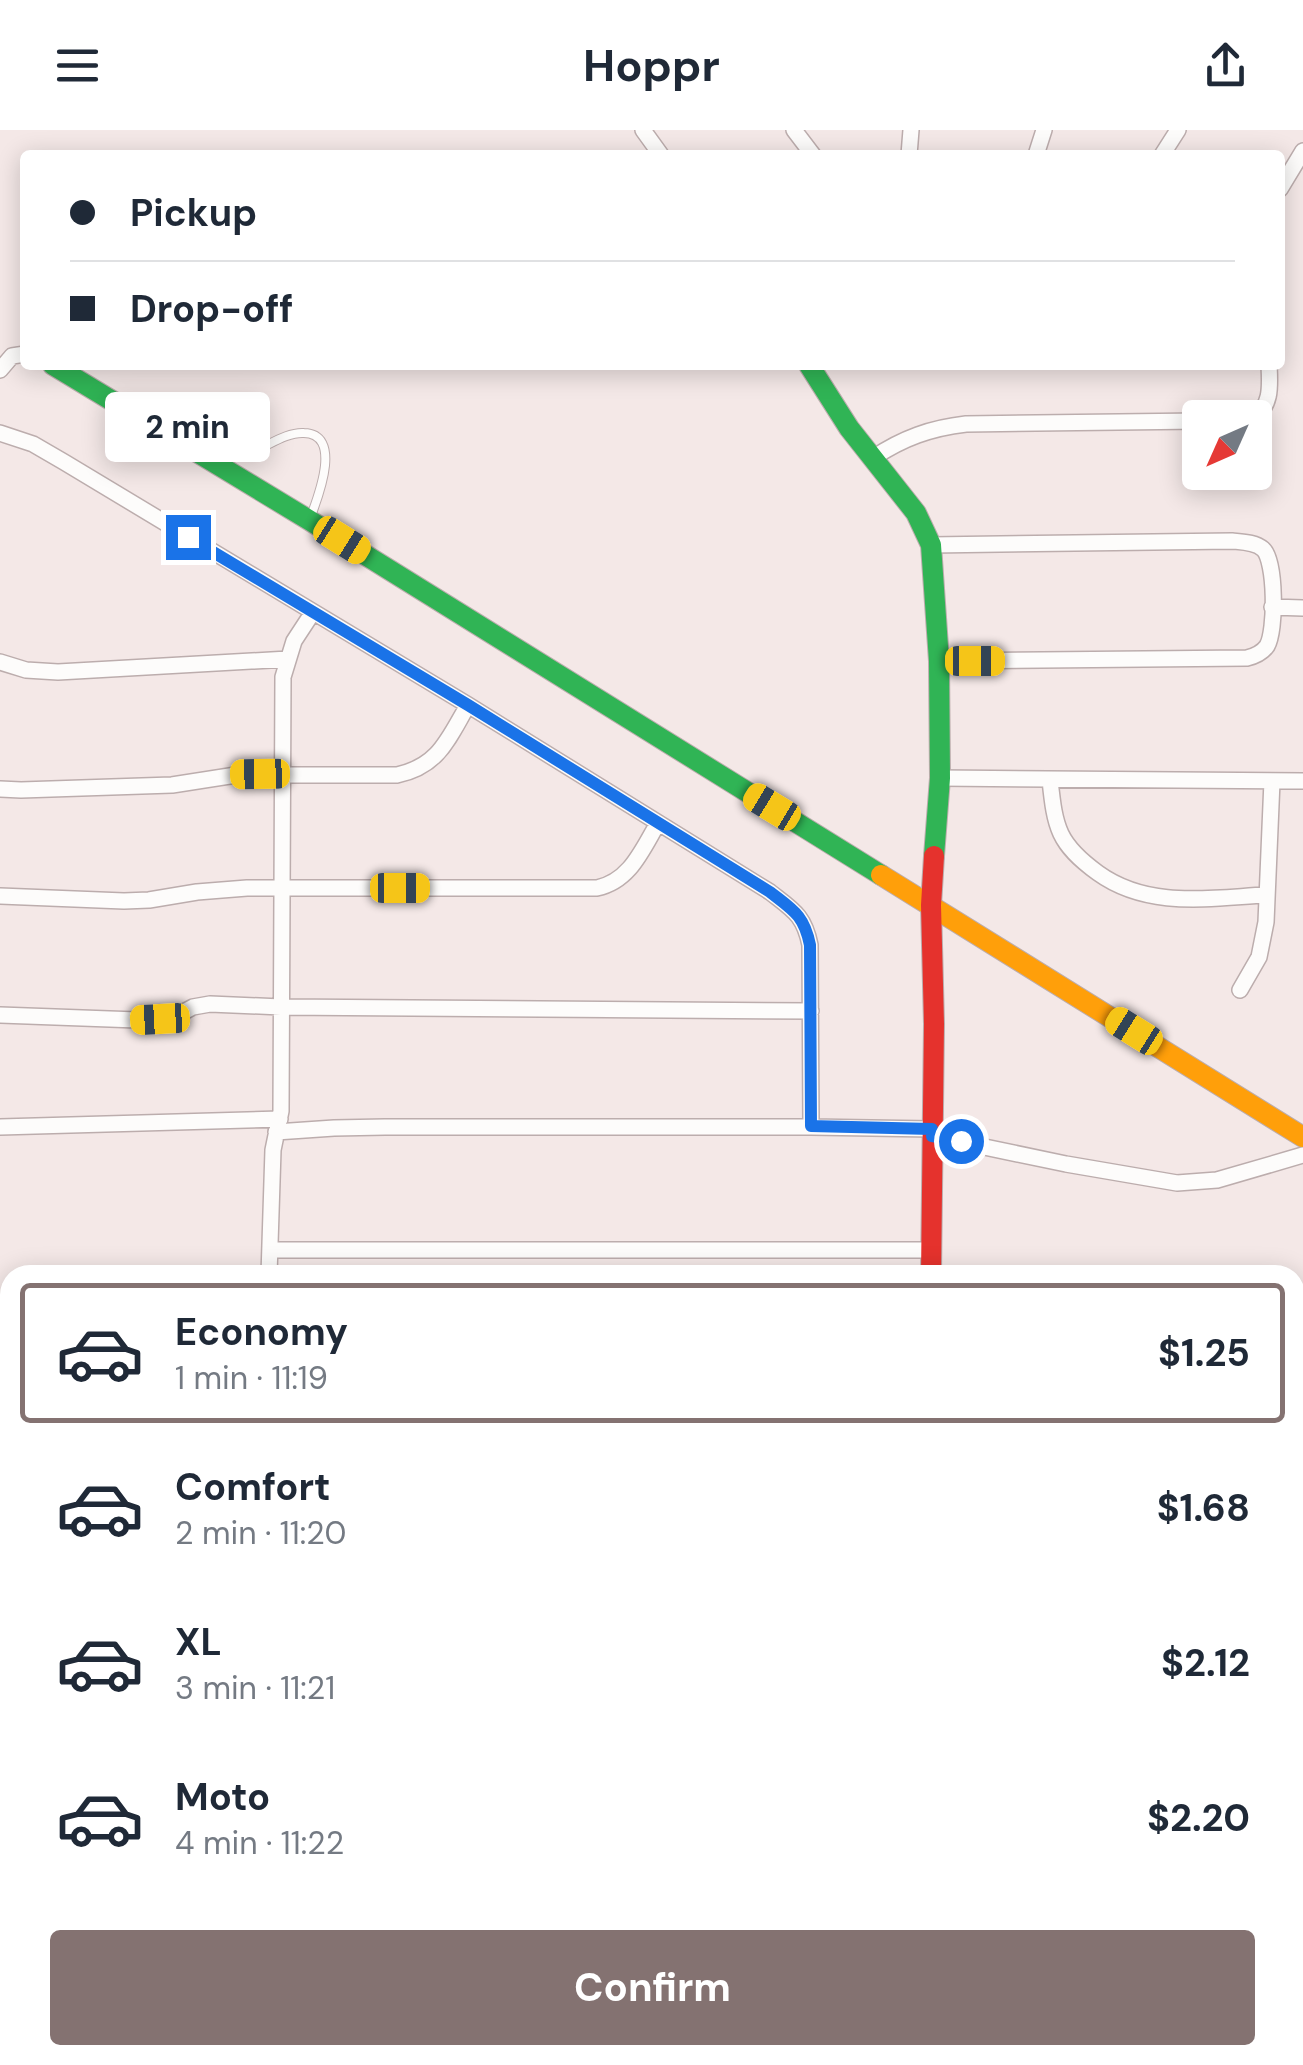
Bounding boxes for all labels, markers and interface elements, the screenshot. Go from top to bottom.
text: Hoppr [583,36,720,95]
icon: menu [50,38,105,93]
icon: share [1198,38,1253,93]
text: Pickup [130,188,257,238]
text: Drop-off [130,284,293,334]
callout: 2 min [106,392,270,462]
north arrow [1182,400,1272,490]
map controls [1182,400,1272,490]
text: 2 min [145,406,230,448]
car [309,511,375,569]
route end [166,515,211,560]
car [945,646,1005,676]
car [230,758,290,790]
car [739,779,805,835]
car [370,873,430,903]
car [129,1002,191,1036]
car [1101,1002,1167,1060]
route start [939,1119,984,1164]
text: Economy [175,1307,348,1357]
icon: car [55,1308,145,1398]
text: $1.25 [1158,1328,1250,1378]
text: 1 min · 11:19 [175,1357,328,1399]
text: Comfort [175,1462,331,1512]
icon: car [55,1463,145,1553]
text: $1.68 [1157,1483,1250,1533]
text: 2 min · 11:20 [175,1512,346,1554]
text: XL [175,1617,222,1667]
icon: car [55,1618,145,1708]
text: $2.12 [1161,1638,1250,1688]
text: 3 min · 11:21 [175,1667,335,1709]
text: Moto [175,1772,270,1822]
icon: car [55,1773,145,1863]
text: $2.20 [1147,1793,1250,1843]
text: 4 min · 11:22 [175,1822,344,1864]
button: Confirm [50,1930,1255,2045]

